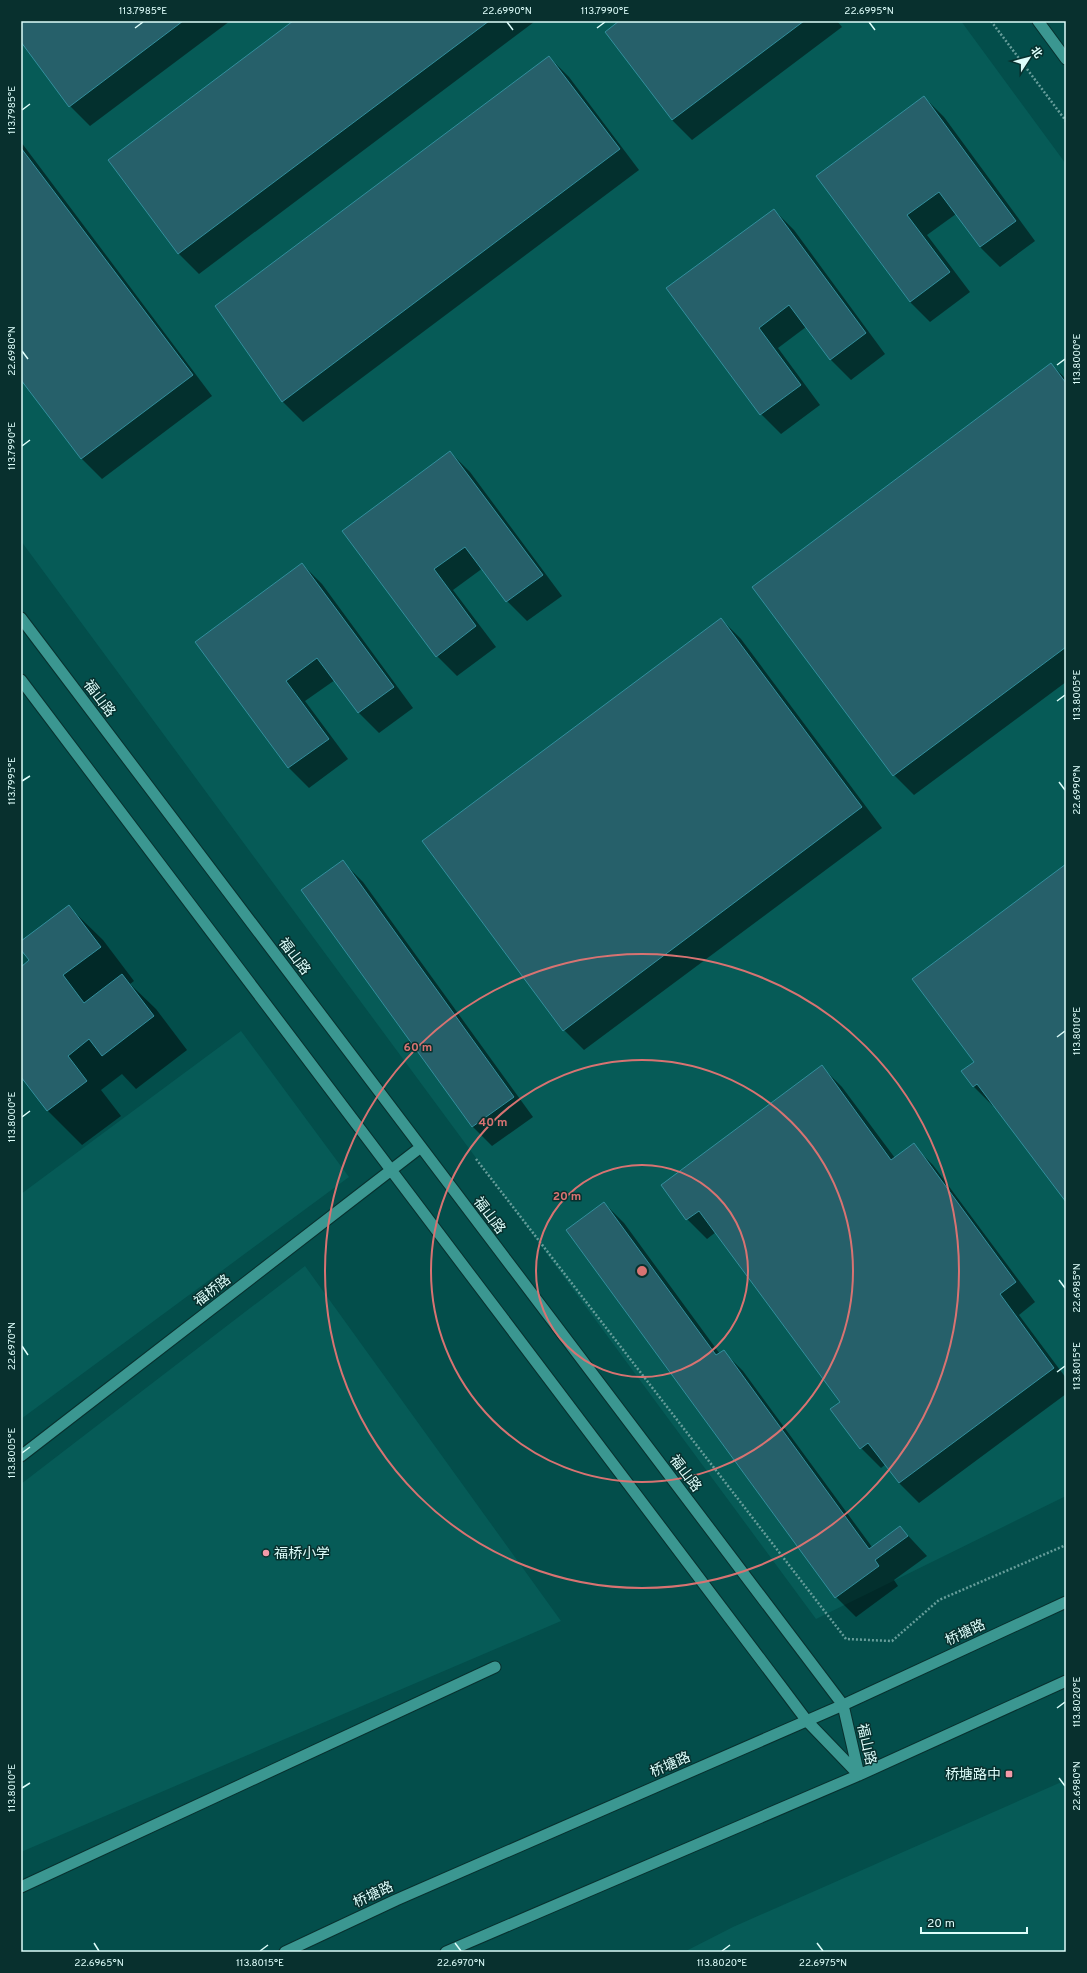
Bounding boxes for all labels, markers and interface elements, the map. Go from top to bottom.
text: 113.7985°E [119,5,167,18]
text: 22.6990°N [482,5,532,18]
text: 113.7990°E [581,5,629,18]
text: 22.6995°N [844,5,894,18]
north arrow [1009,38,1049,78]
text: 北 [1027,44,1045,61]
text: 113.7985°E [6,86,19,134]
text: 22.6980°N [6,326,19,376]
text: 113.8000°E [1071,334,1084,384]
text: 113.7990°E [6,422,19,470]
text: 113.8005°E [1071,670,1084,720]
street label: 福山路 [79,677,118,721]
text: 113.7995°E [6,757,19,805]
text: 22.6990°N [1071,765,1084,815]
street label: 福山路 [274,935,313,979]
text: 113.8010°E [1071,1007,1084,1055]
text: 60 m [404,1040,432,1056]
text: 113.8000°E [6,1092,19,1142]
text: 40 m [478,1115,508,1131]
text: 20 m [553,1189,581,1205]
street label: 福山路 [469,1194,508,1238]
text: 22.6985°N [1071,1263,1084,1313]
centre of rings [635,1264,649,1278]
street label: 福桥路 [191,1272,235,1311]
text: 22.6970°N [6,1322,19,1370]
text: 113.8015°E [1071,1342,1084,1390]
text: 113.8005°E [6,1428,19,1478]
street label: 福山路 [665,1452,704,1496]
place label: 福桥小学 [274,1546,330,1563]
marker: 福桥小学 [261,1548,271,1558]
street label: 桥塘路 [943,1616,988,1650]
text: 113.8020°E [1071,1677,1084,1727]
street label: 福山路 [853,1722,879,1767]
street label: 桥塘路 [648,1748,693,1782]
text: 22.6980°N [1071,1761,1084,1811]
text: 113.8010°E [6,1764,19,1812]
place label: 桥塘路中 [945,1766,1001,1784]
marker: 桥塘路中 [1004,1769,1014,1779]
street label: 桥塘路 [351,1878,396,1912]
scale bar [921,1909,1027,1935]
text: 20 m [927,1916,955,1932]
text: 22.6965°N [74,1957,124,1970]
text: 113.8015°E [236,1957,284,1970]
text: 22.6970°N [437,1957,485,1970]
text: 113.8020°E [697,1957,747,1970]
text: 22.6975°N [799,1957,847,1970]

